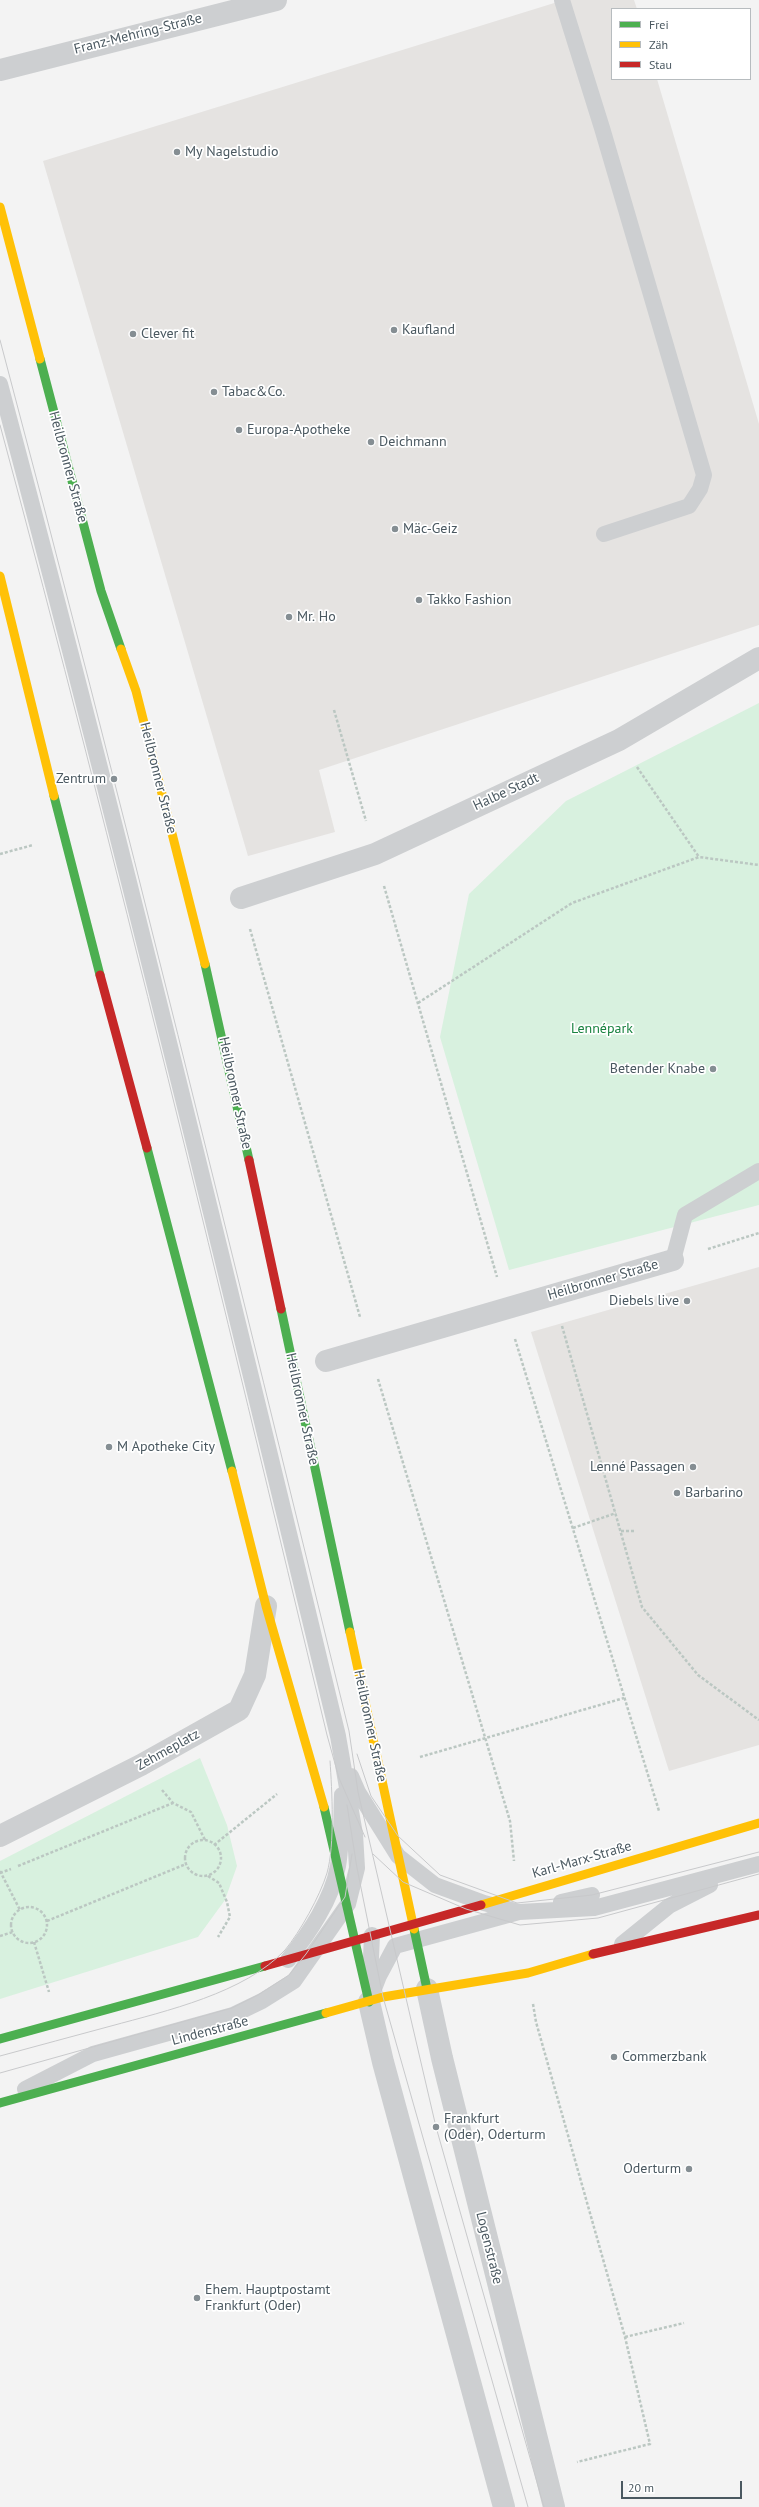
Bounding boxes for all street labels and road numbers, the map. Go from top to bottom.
street label: Franz-Mehring-Straße [72,10,204,58]
street label: Heilbronner Straße [45,410,91,524]
street label: Heilbronner Straße [136,720,180,836]
street label: Halbe Stadt [471,770,541,814]
street label: Heilbronner Straße [215,1035,255,1151]
street label: Heilbronner Straße [546,1256,660,1304]
street label: Heilbronner Straße [282,1351,322,1467]
street label: Heilbronner Straße [350,1668,390,1784]
street label: Zehmeplatz [133,1726,203,1774]
street label: Karl-Marx-Straße [530,1838,634,1882]
street label: Lindenstraße [170,2013,250,2049]
street label: Logenstraße [472,2210,506,2286]

